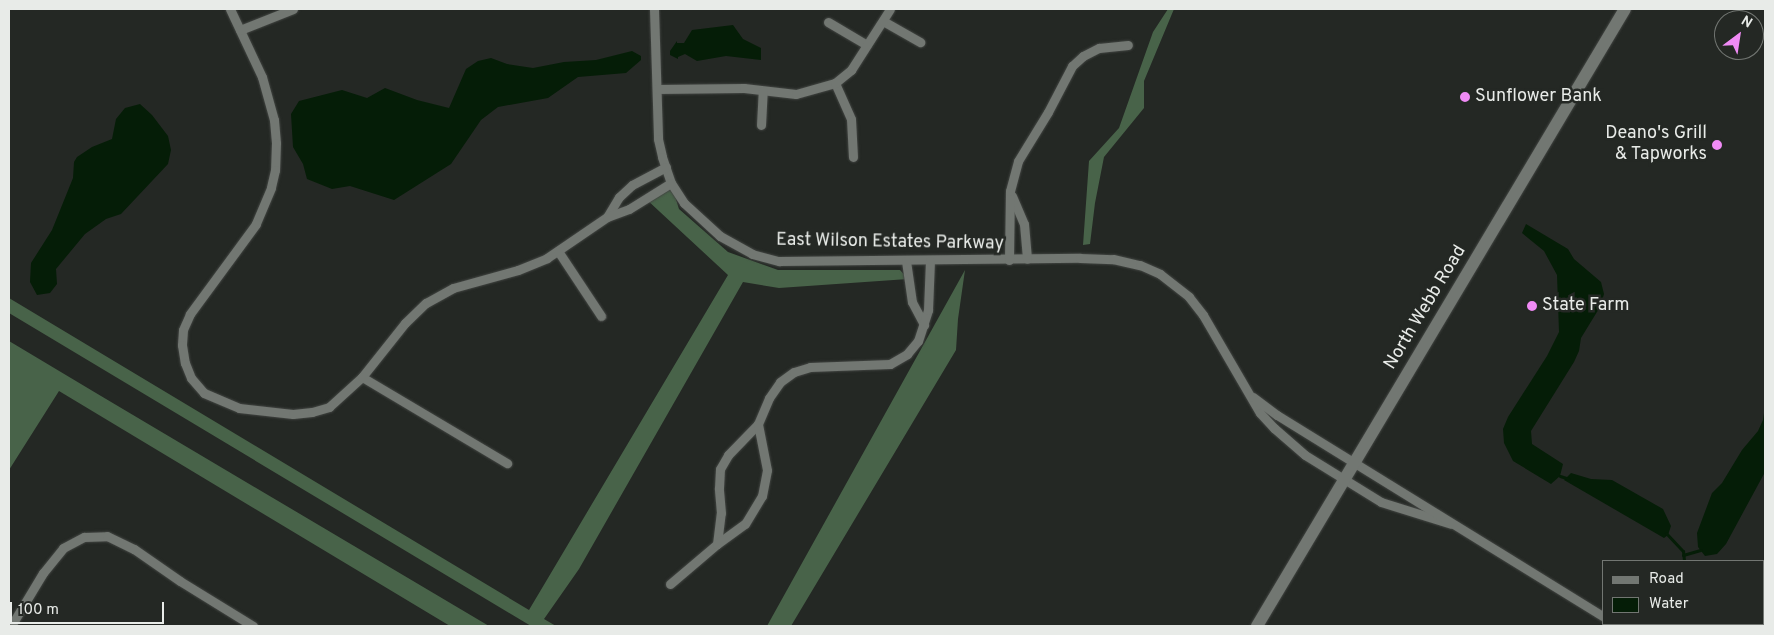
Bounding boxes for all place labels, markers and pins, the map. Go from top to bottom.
place label: Sunflower Bank [1475,86,1602,108]
marker: Sunflower Bank [1459,91,1471,103]
place label: Deano's Grill & Tapworks [1605,124,1707,166]
marker: Deano's Grill & Tapworks [1711,139,1723,151]
place label: State Farm [1542,295,1629,317]
marker: State Farm [1526,300,1538,312]

